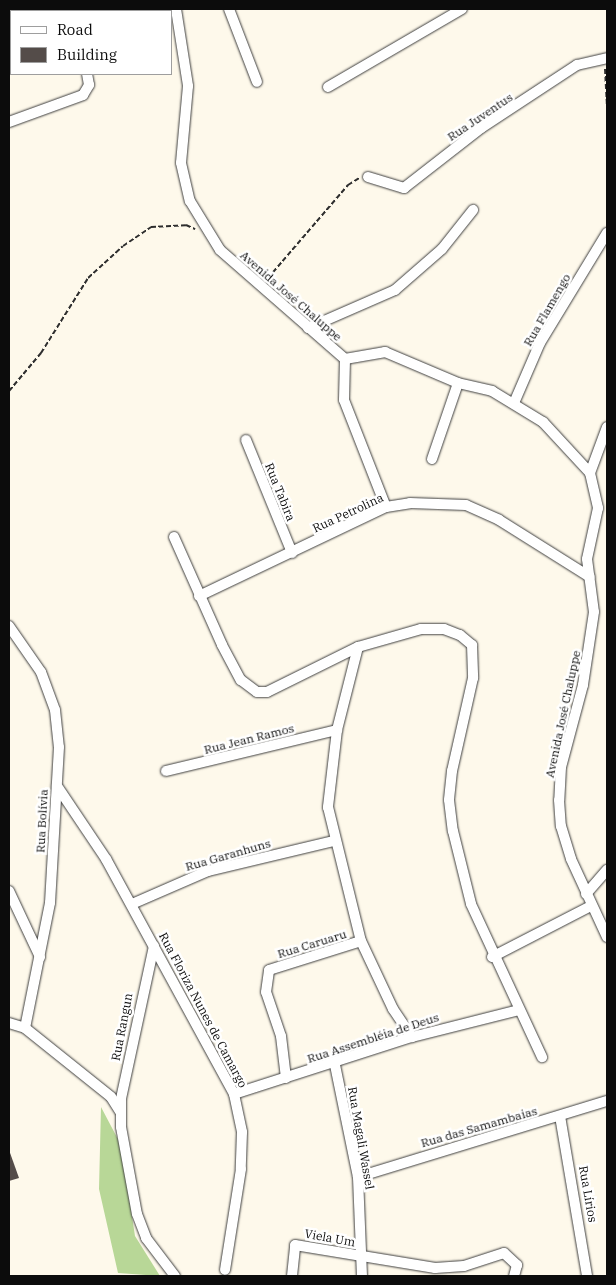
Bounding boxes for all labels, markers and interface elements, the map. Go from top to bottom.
legend [10,10,172,75]
text: Road [57,20,93,39]
text: Building [57,45,117,64]
street label: Rua Juventus [445,90,515,144]
street label: Avenida José Chaluppe [237,248,345,344]
street label: Rua Flamengo [520,271,574,349]
street label: Rua Tabira [262,461,298,523]
street label: Rua Petrolina [310,490,386,536]
street label: Avenida José Chaluppe [542,649,584,779]
street label: Rua Jean Ramos [202,721,296,757]
street label: Rua Bolívia [33,789,51,853]
street label: Rua Garanhuns [184,836,272,874]
street label: Rua Caruaru [276,927,348,961]
street label: Rua Floriza Nunes de Camargo [156,930,250,1090]
street label: Rua Rangun [108,992,136,1062]
street label: Rua Assembléia de Deus [305,1010,441,1066]
street label: Rua Magali Wassel [345,1086,377,1190]
street label: Rua das Samambaias [419,1103,539,1151]
street label: Rua Lírios [576,1164,600,1224]
street label: Viela Um [304,1226,356,1250]

